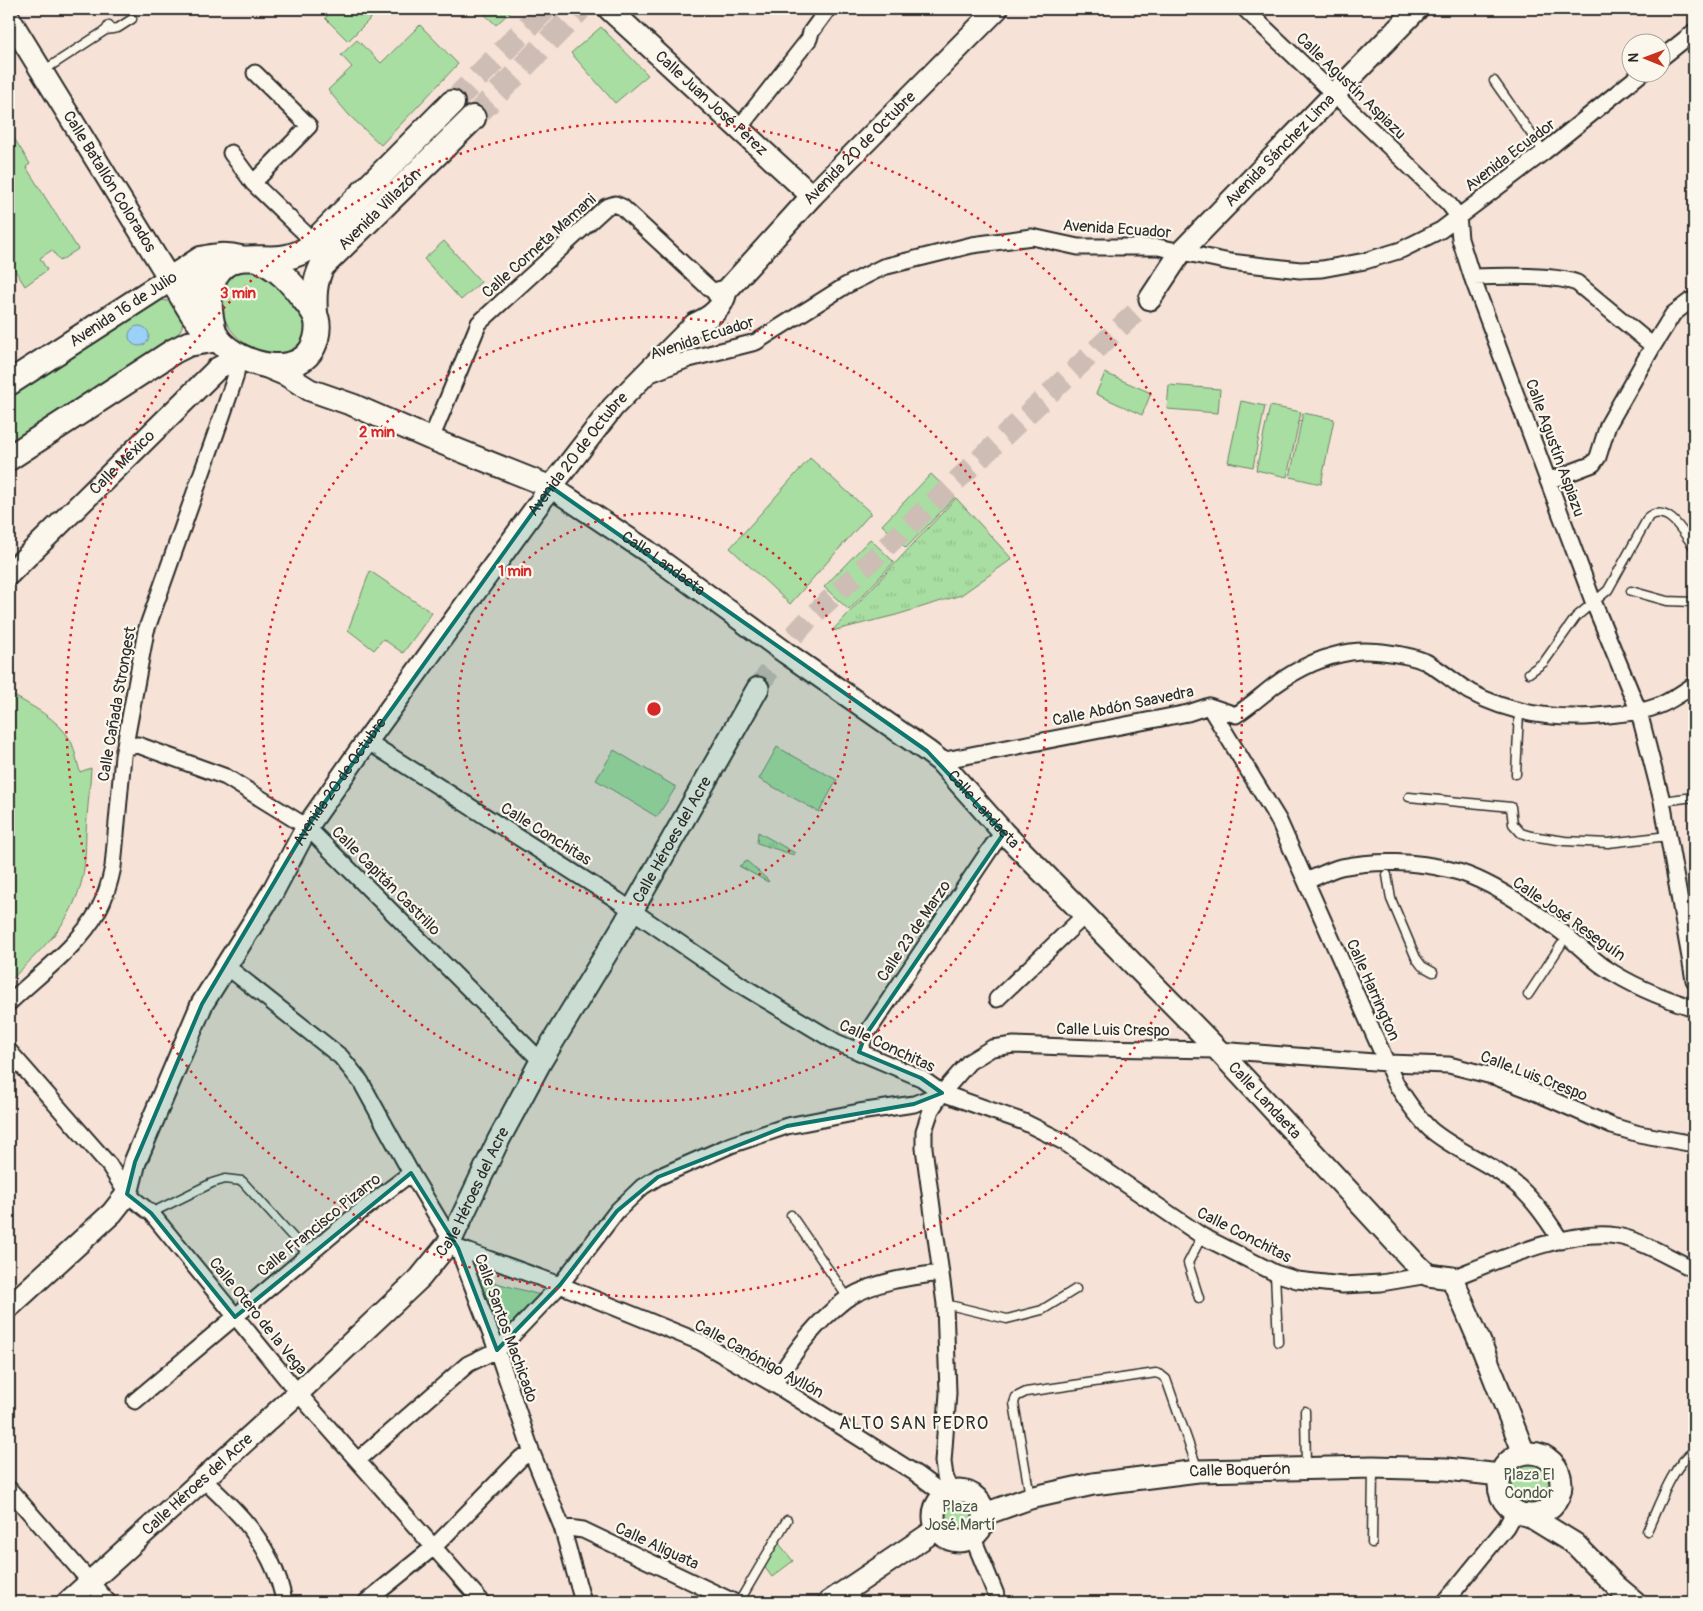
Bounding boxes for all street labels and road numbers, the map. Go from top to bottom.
street label: Calle Agustín Aspiazu [1292,28,1410,144]
street label: Calle Juan José Pérez [651,46,772,160]
street label: Avenida 20 de Octubre [799,87,920,209]
street label: Avenida Sánchez Lima [1221,90,1339,211]
street label: Calle Batallón Colorados [58,107,161,256]
street label: Avenida Ecuador [1461,114,1560,196]
street label: Avenida Villazón [334,164,426,255]
street label: Calle Corneta Mamani [478,189,600,303]
street label: Avenida Ecuador [1062,215,1172,243]
street label: Avenida 16 de Julio [66,267,181,351]
street label: Avenida Ecuador [647,312,757,364]
street label: Calle Agustín Aspiazu [1521,376,1589,520]
street label: Avenida 20 de Octubre [523,388,632,520]
street label: Calle México [85,426,159,499]
street label: Calle Landaeta [617,527,709,600]
street label: Calle Cañada Strongest [94,624,141,783]
street label: Calle Abdón Saavedra [1051,681,1195,731]
street label: Avenida 20 de Octubre [289,713,391,849]
street label: Calle Landaeta [943,766,1024,853]
street label: Calle Héroes del Acre [628,773,716,907]
street label: Calle Conchitas [497,798,595,870]
street label: Calle Capitán Castrillo [327,822,445,940]
street label: Calle José Reseguín [1509,873,1629,965]
street label: Calle 23 de Marzo [873,876,956,986]
street label: Calle Harrington [1342,936,1404,1044]
street label: Calle Conchitas [836,1015,938,1077]
street label: Calle Luis Crespo [1056,1019,1170,1041]
street label: Calle Luis Crespo [1478,1046,1591,1106]
street label: Calle Landaeta [1224,1058,1305,1143]
street label: Calle Héroes del Acre [431,1124,514,1261]
street label: Calle Francisco Pizarro [253,1169,385,1281]
street label: Calle Conchitas [1193,1203,1295,1267]
street label: Calle Santos Machicado [470,1251,542,1405]
street label: Calle Otero de la Vega [205,1253,311,1379]
street label: Calle Canónigo Ayllón [691,1315,827,1403]
street label: Calle Héroes del Acre [138,1429,257,1540]
street label: Calle Boquerón [1188,1459,1291,1482]
street label: Calle Aliguata [612,1518,702,1574]

